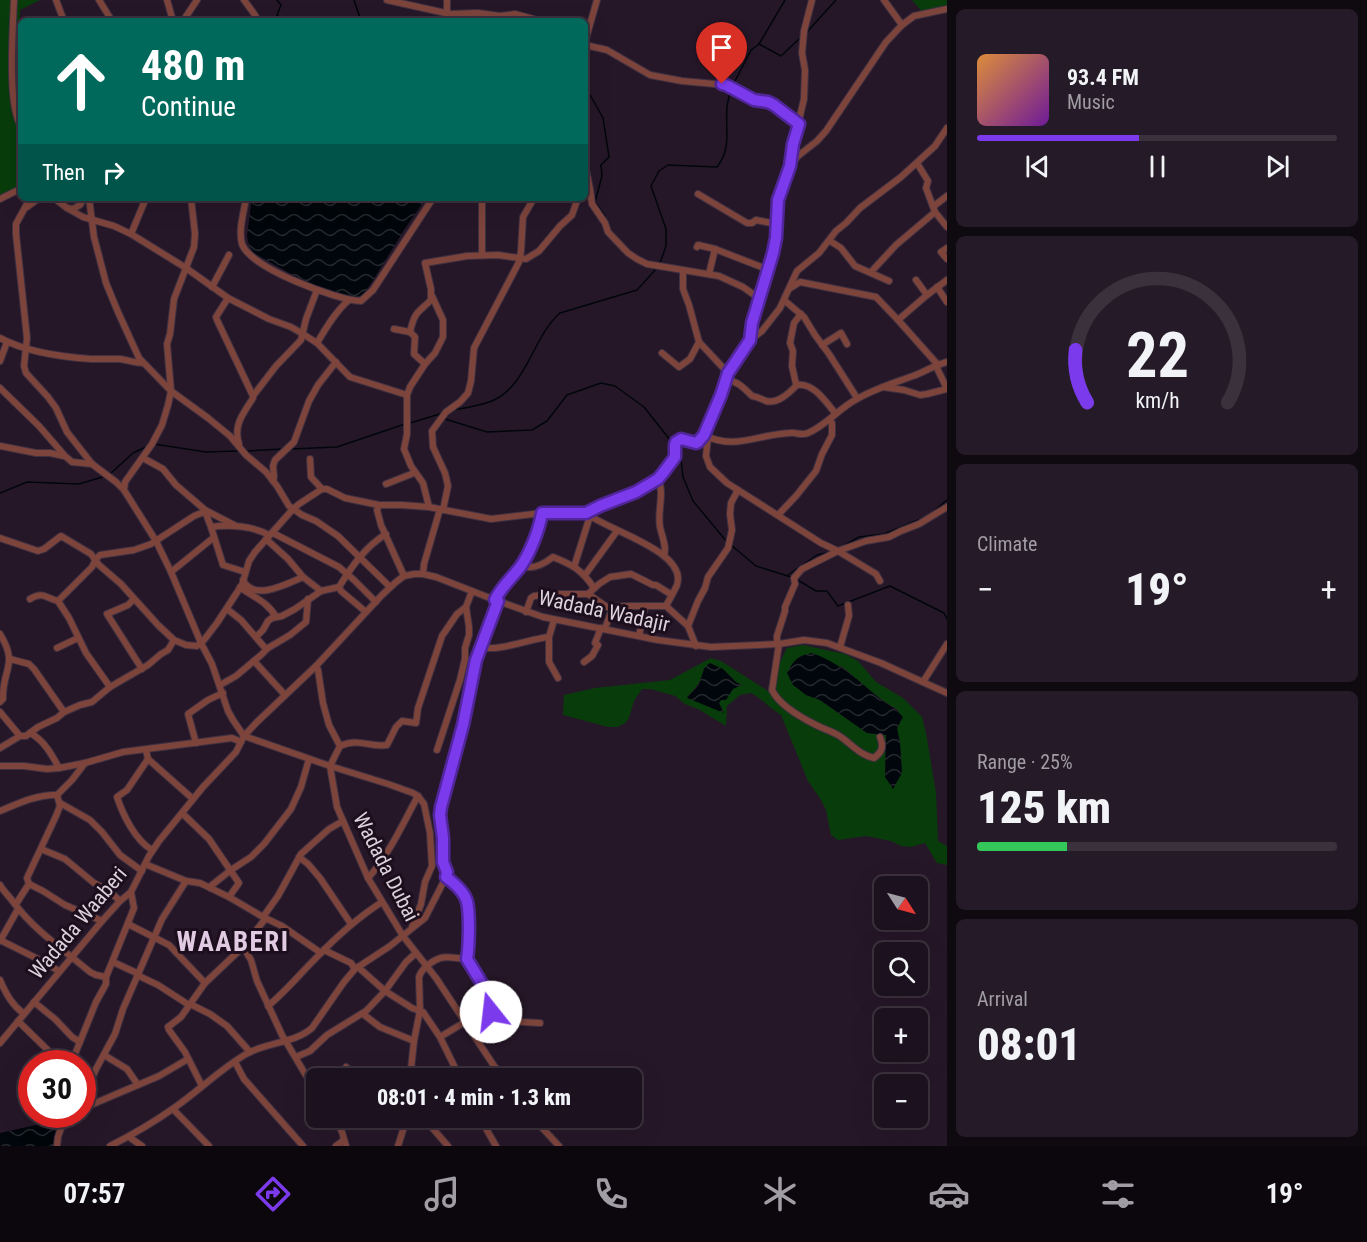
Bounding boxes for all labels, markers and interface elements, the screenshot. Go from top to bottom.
pin [696,22,747,84]
icon: arrive [705,31,738,64]
text: 480 m [141,41,246,90]
icon: ahead [42,42,120,120]
text: 93.4 FM [1067,65,1139,90]
text: Music [1067,90,1115,114]
text: Continue [141,91,236,123]
icon: previous [1021,150,1054,183]
icon: pause [1141,150,1174,183]
icon: next [1261,150,1294,183]
icon: right [97,156,130,189]
text: Then [42,160,85,185]
text: 22 [1125,319,1189,392]
text: km/h [1135,388,1179,413]
text: Climate [977,532,1037,556]
text: 19° [1125,563,1189,616]
text: − [977,570,994,609]
text: + [1321,570,1337,609]
street label: Wadada Wadajir [536,585,672,637]
text: Range · 25% [977,750,1073,774]
text: 125 km [977,781,1111,834]
street label: Wadada Dubai [348,809,424,925]
street label: Wadada Waaberi [24,862,132,984]
north arrow [874,876,928,930]
map controls [874,876,928,1128]
district label: WAABERI [176,926,290,958]
button: search [874,942,928,996]
position arrow [459,980,523,1044]
text: Arrival [977,987,1028,1011]
button: + [874,1008,928,1062]
text: 08:01 [977,1018,1081,1071]
speed limit sign: 30 [18,1050,96,1128]
button: − [874,1074,928,1128]
text: 08:01 · 4 min · 1.3 km [377,1085,571,1110]
icon: directions [252,1173,294,1215]
icon: music [421,1173,463,1215]
icon: phone [590,1173,632,1215]
icon: climate [759,1173,801,1215]
icon: car [928,1173,970,1215]
icon: filters [1097,1173,1139,1215]
text: 07:57 [63,1178,125,1210]
text: 19° [1266,1178,1303,1210]

